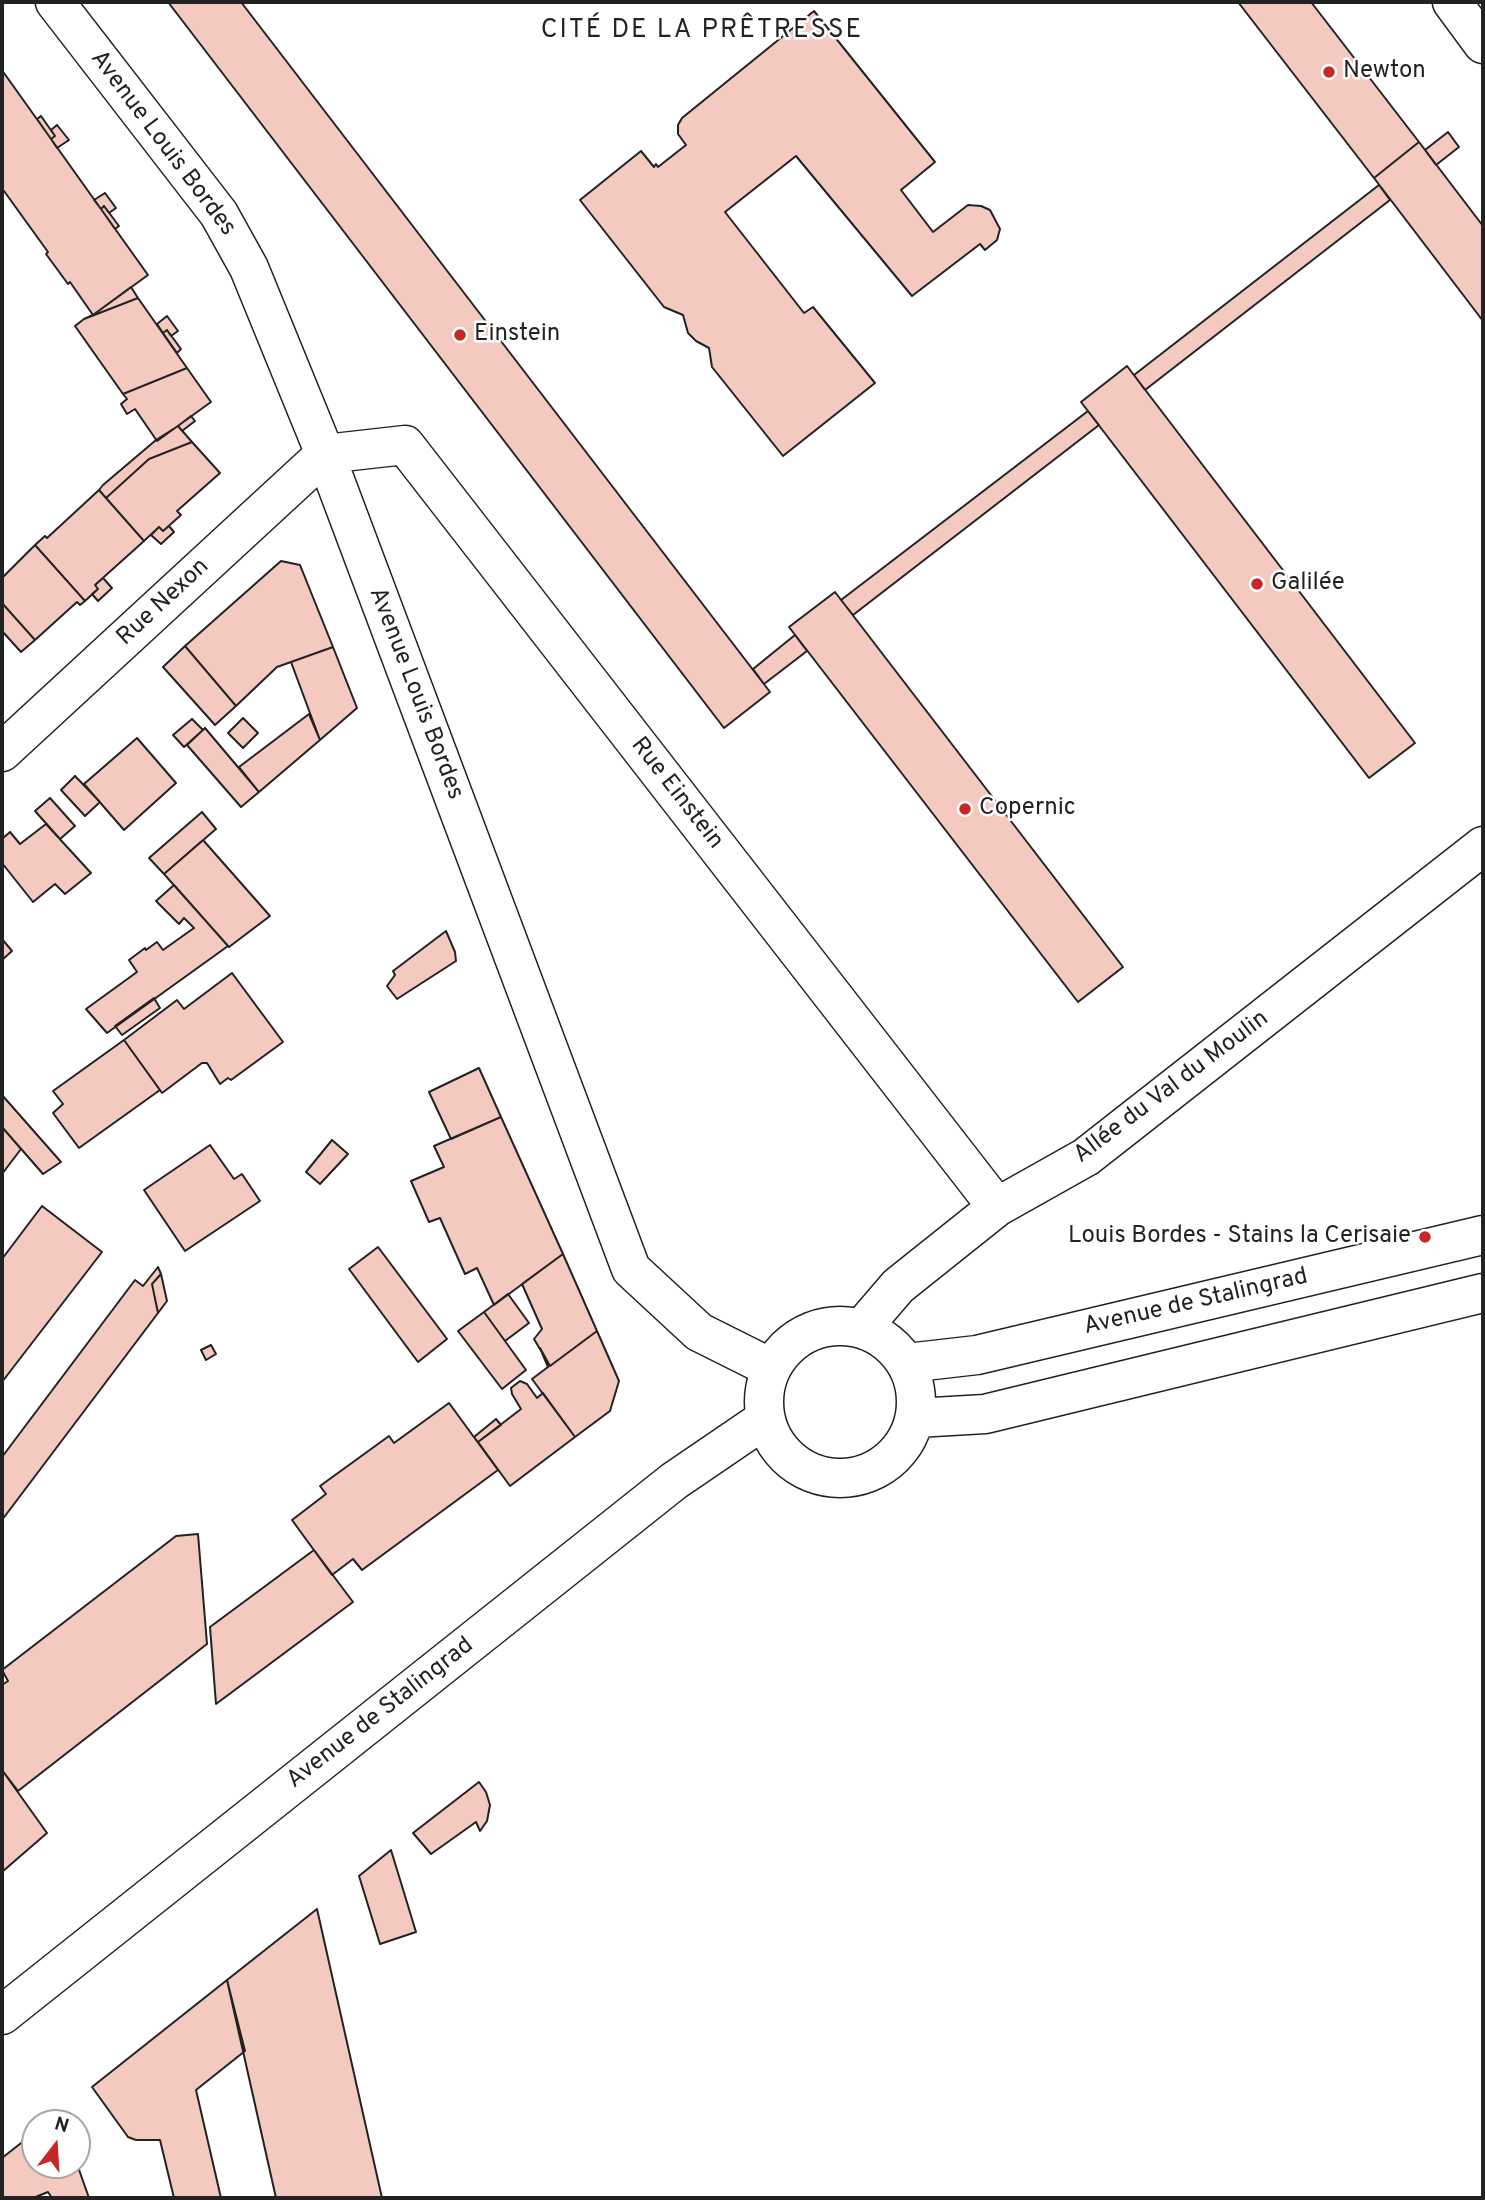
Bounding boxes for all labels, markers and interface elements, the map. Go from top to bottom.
district label: CITÉ DE LA PRÊTRESSE [543,16,861,48]
street label: Avenue Louis Bordes [83,46,241,242]
place label: Newton [1343,58,1426,86]
marker: Newton [1321,64,1337,80]
place label: Einstein [474,321,560,349]
marker: Einstein [452,327,468,343]
street label: Rue Nexon [112,553,216,653]
place label: Galilée [1271,570,1345,598]
marker: Galilée [1249,576,1265,592]
street label: Avenue Louis Bordes [361,584,469,804]
street label: Rue Einstein [623,732,729,856]
place label: Copernic [979,795,1076,823]
marker: Copernic [957,801,973,817]
street label: Allée du Val du Moulin [1069,1005,1275,1171]
place label: Louis Bordes - Stains la Cerisaie [1068,1223,1411,1251]
marker: Louis Bordes - Stains la Cerisaie [1417,1229,1433,1245]
street label: Avenue de Stalingrad [1081,1263,1311,1343]
street label: Avenue de Stalingrad [282,1632,480,1796]
north arrow [21,2109,91,2179]
text: N [52,2112,72,2139]

